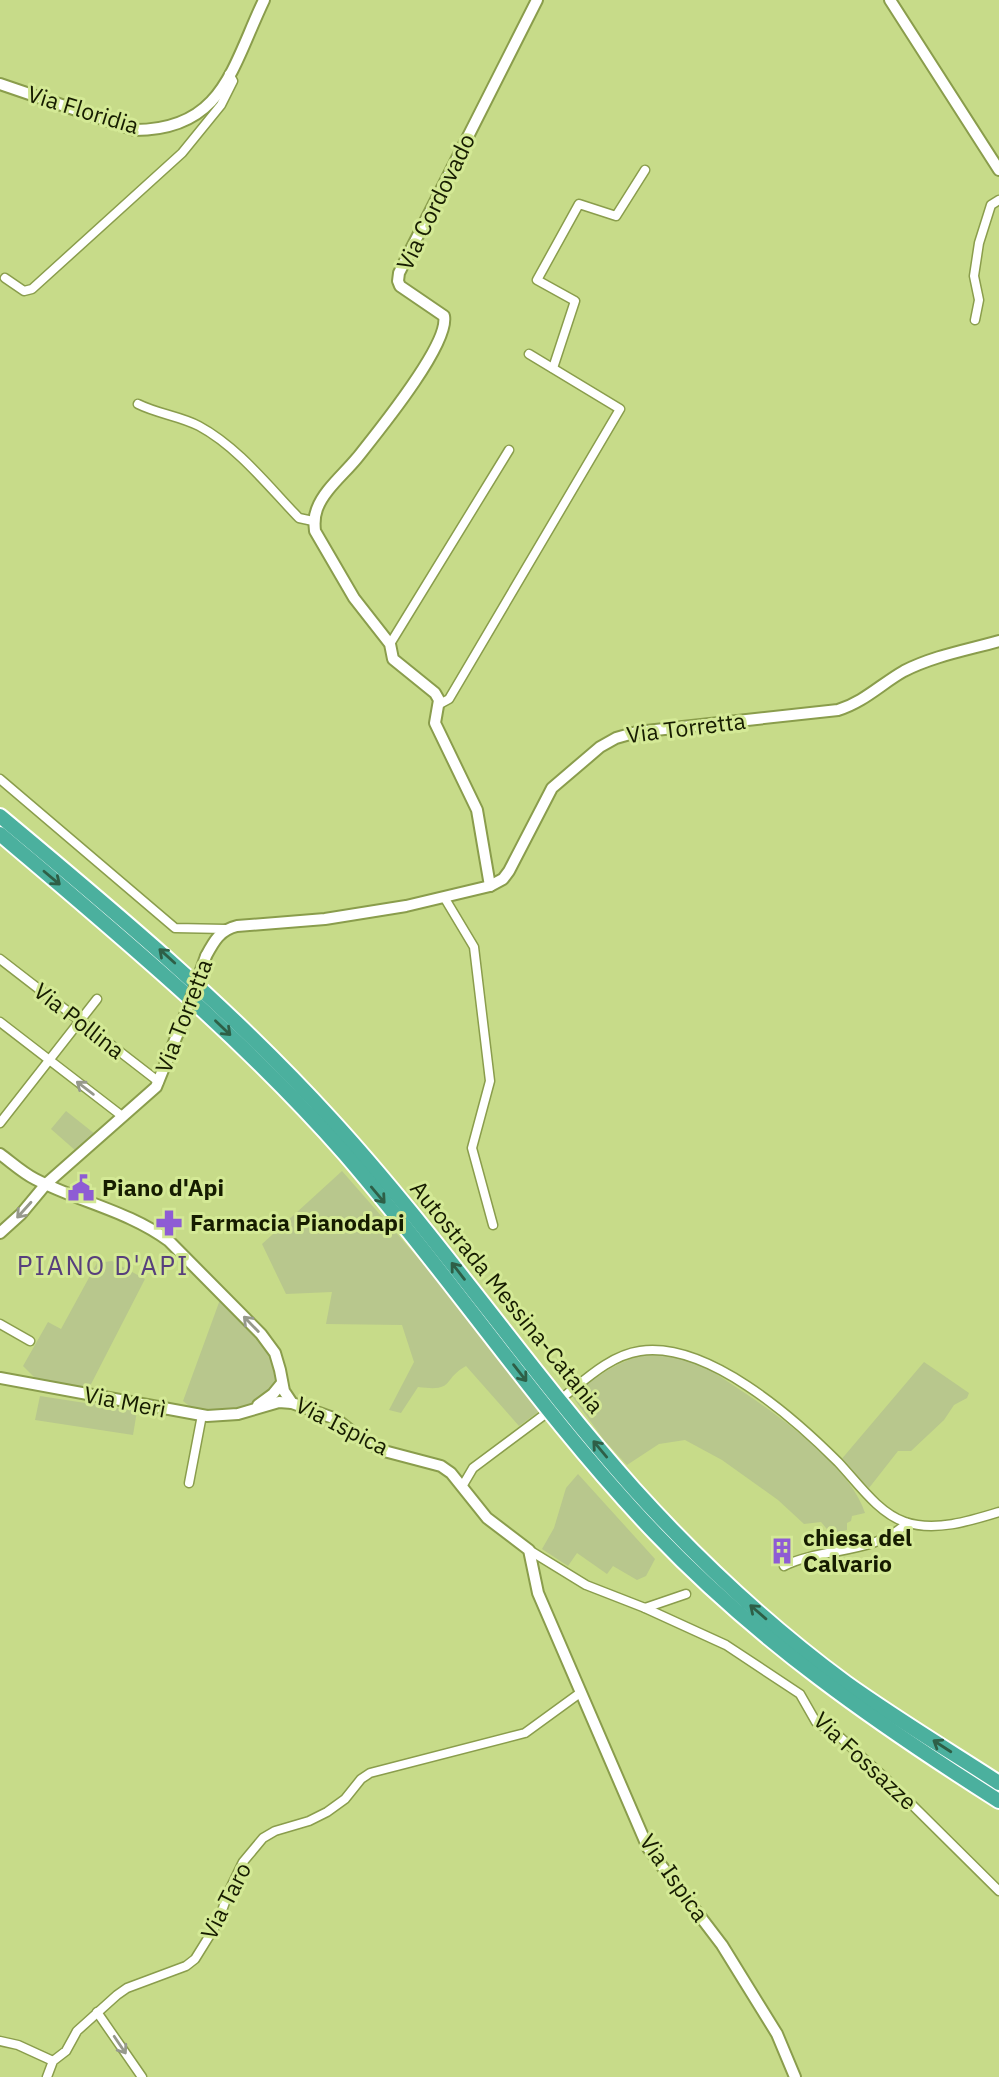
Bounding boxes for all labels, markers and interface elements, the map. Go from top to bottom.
street label: Via Floridia [24,78,143,140]
street label: Via Cordovado [389,128,481,275]
street label: Via Torretta [625,705,747,749]
one-way arrow [43,870,61,886]
one-way arrow [158,949,176,965]
street label: Via Torretta [148,954,219,1077]
street label: Via Pollina [28,975,131,1065]
one-way arrow [215,1019,232,1036]
one-way arrow [76,1081,95,1096]
place label: Piano d'Api [102,1172,224,1202]
public building icon: Piano d'Api [66,1173,96,1203]
street label: Autostrada Messina-Catania [404,1174,611,1419]
one-way arrow [370,1185,386,1203]
one-way arrow [16,1201,33,1218]
place label: Farmacia Pianodapi [190,1207,405,1237]
pharmacy icon: Farmacia Pianodapi [154,1208,184,1238]
district label: PIANO D'API [17,1248,189,1282]
one-way arrow [450,1263,465,1281]
one-way arrow [243,1316,260,1333]
one-way arrow [512,1363,528,1381]
street label: Via Merì [82,1378,169,1424]
street label: Via Ispica [291,1389,394,1461]
one-way arrow [592,1440,608,1458]
place label: chiesa del Calvario [803,1522,912,1578]
building icon: chiesa del Calvario [767,1536,797,1566]
one-way arrow [749,1604,767,1620]
street label: Via Fossazze [808,1705,924,1816]
one-way arrow [932,1738,952,1752]
street label: Via Ispica [634,1828,716,1927]
street label: Via Taro [193,1857,257,1944]
one-way arrow [113,2034,127,2054]

